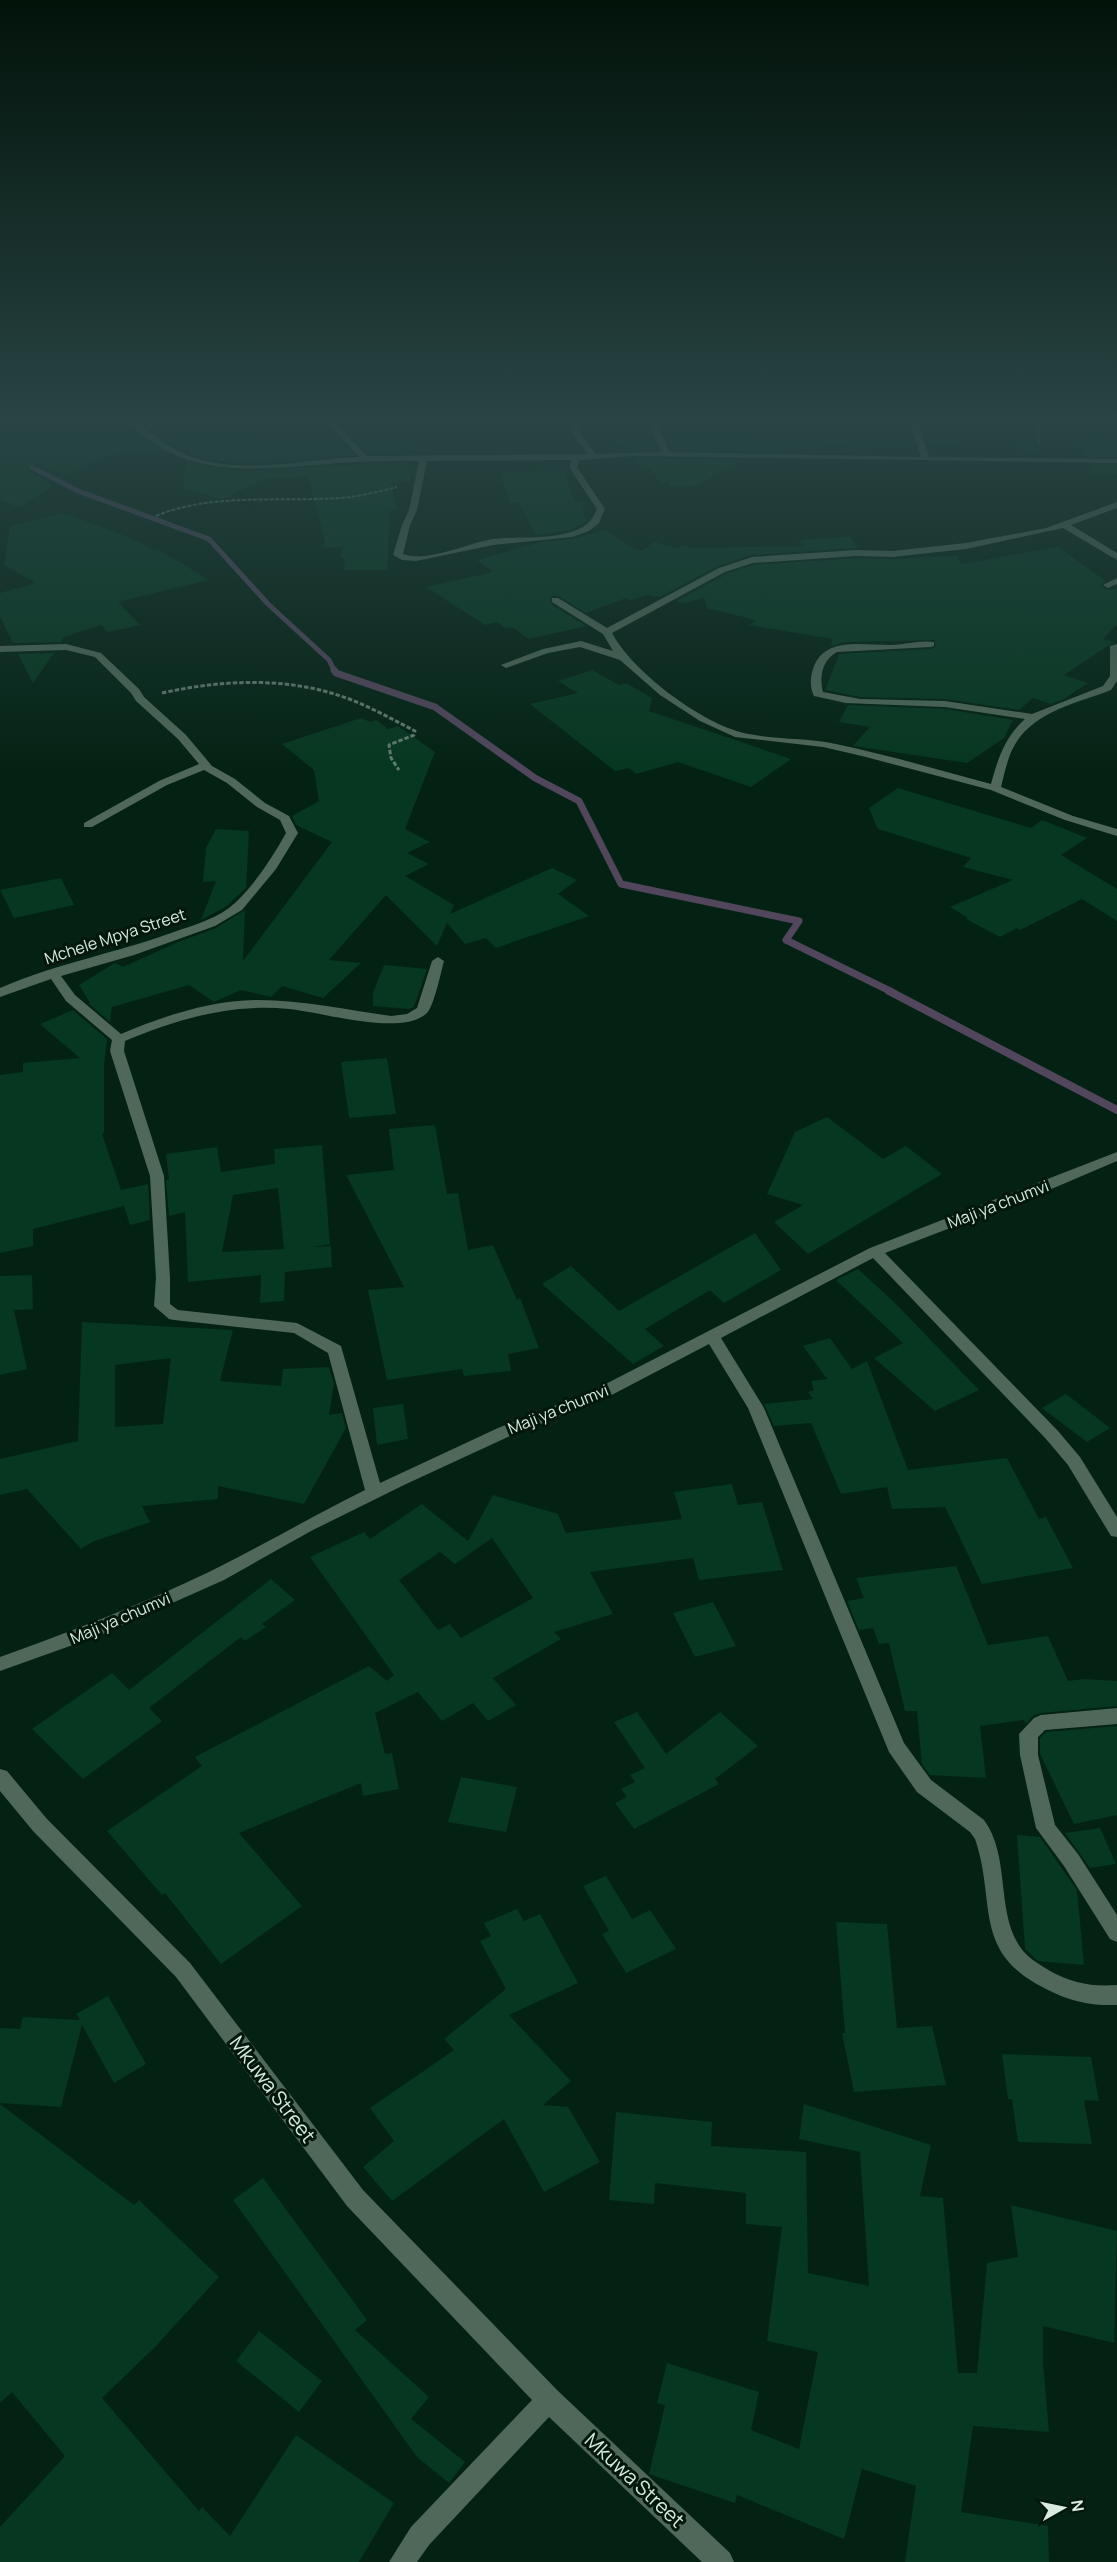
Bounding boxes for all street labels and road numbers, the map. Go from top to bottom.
street label: Mchele Mpya Street [42,903,188,969]
street label: Maji ya chumvi [944,1175,1052,1233]
street label: Maji ya chumvi [504,1379,612,1439]
street label: Maji ya chumvi [67,1587,173,1649]
street label: Mkuwa Street [224,2030,322,2148]
street label: Mkuwa Street [579,2427,691,2533]

